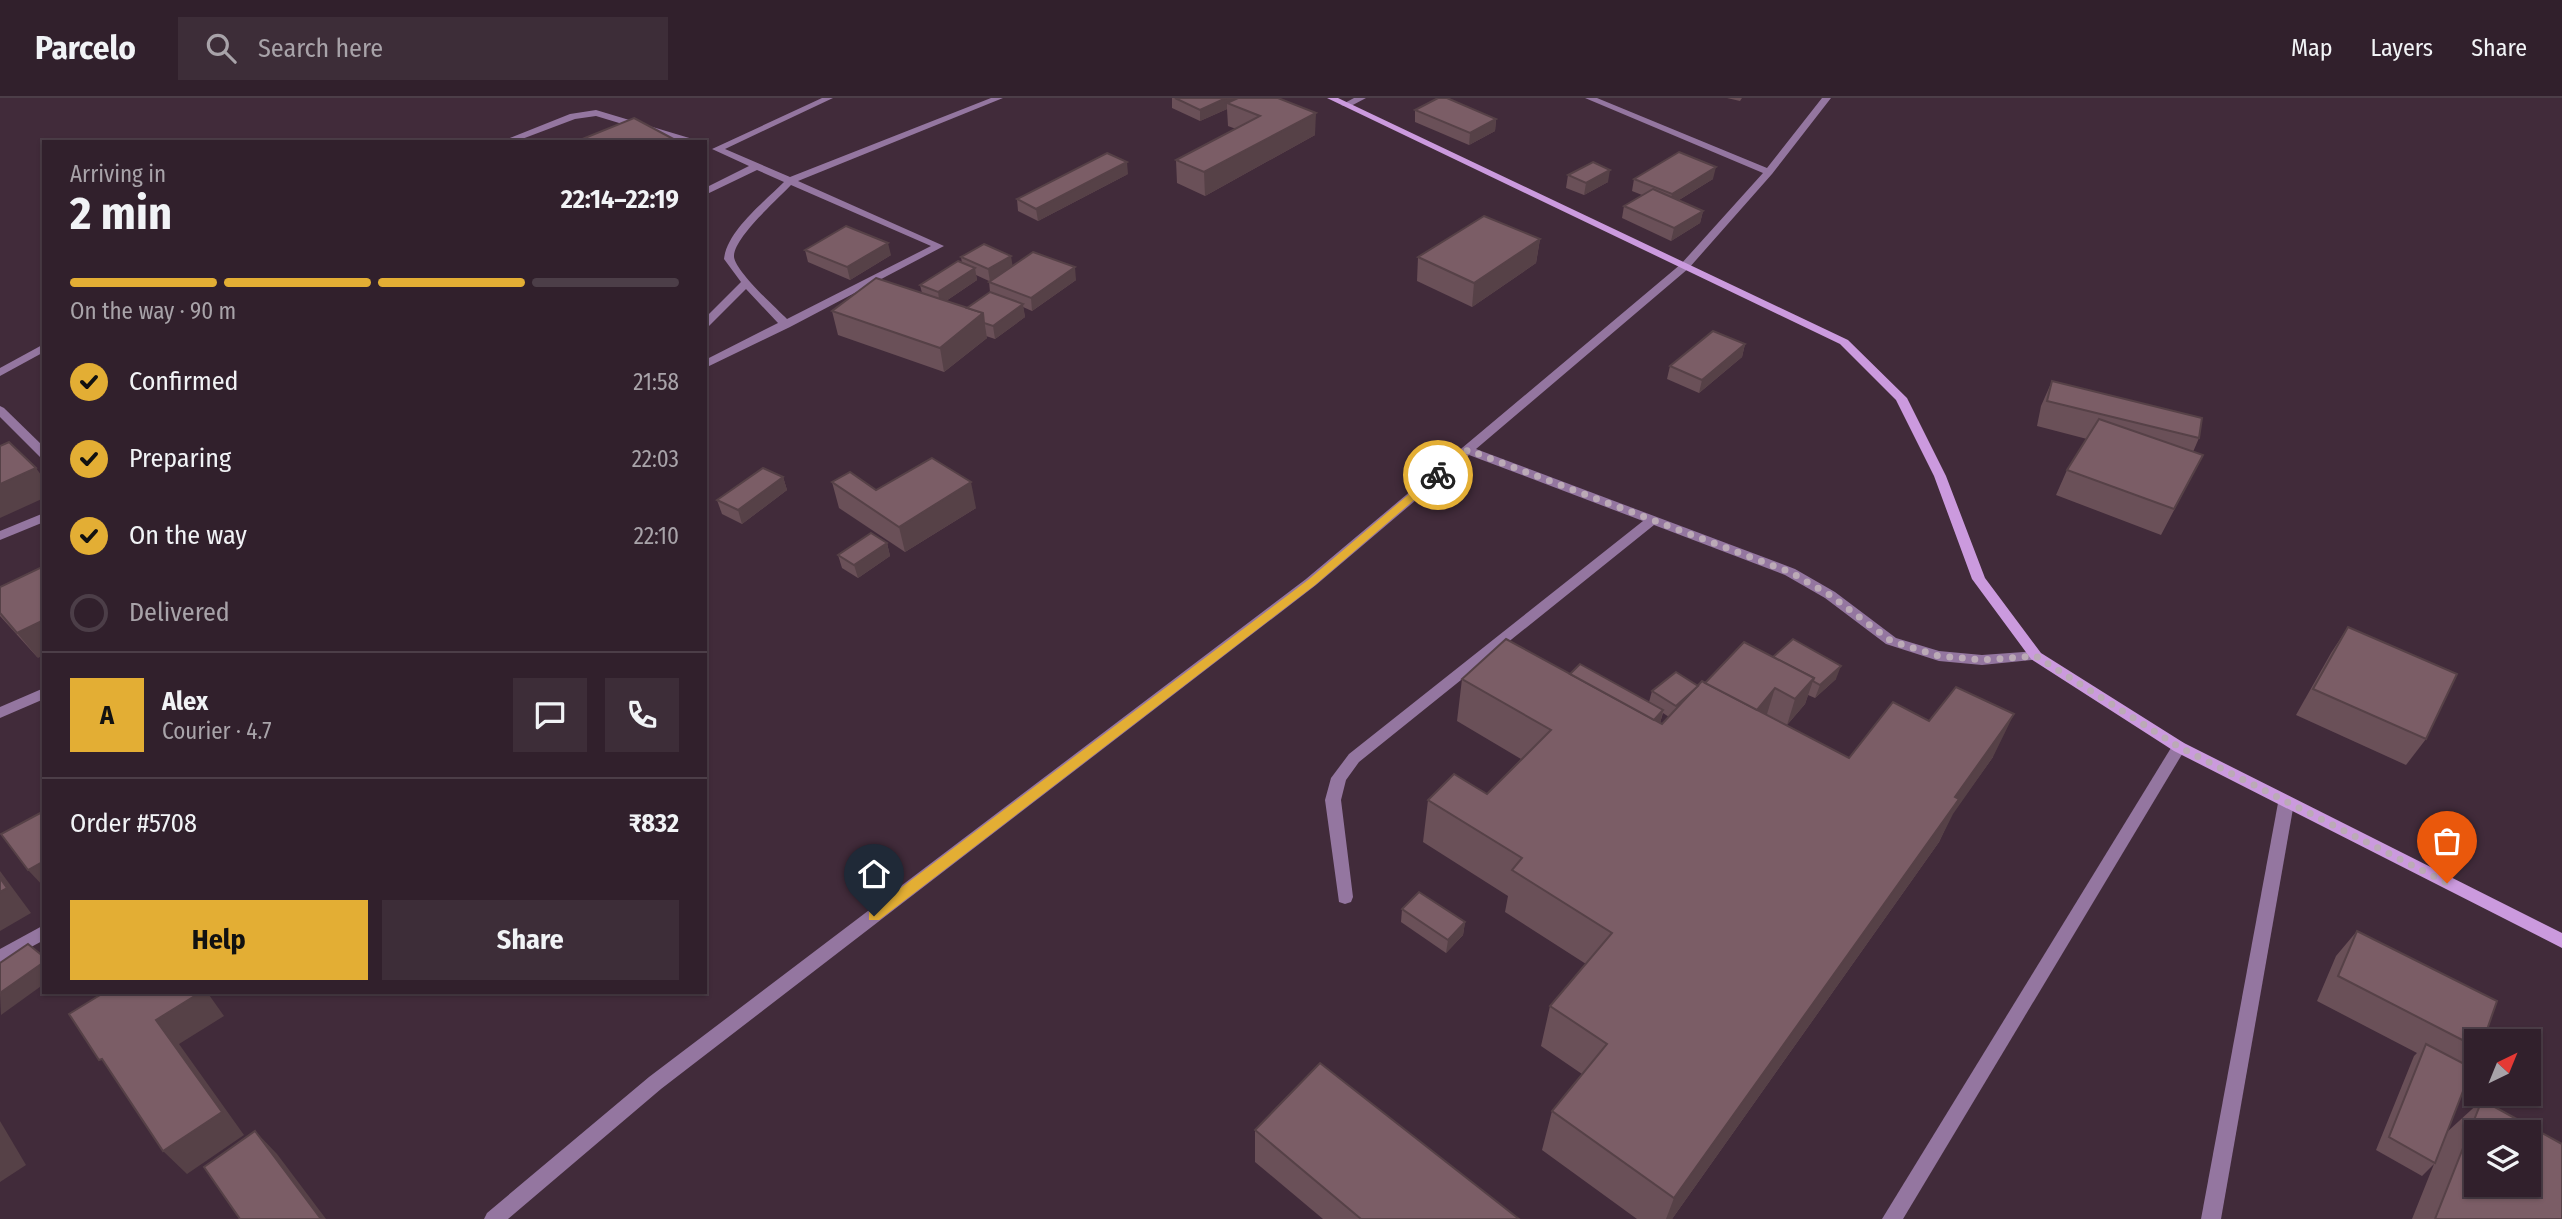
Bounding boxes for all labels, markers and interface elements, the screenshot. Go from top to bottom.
search box [178,17,668,80]
text: Parcelo [35,28,136,68]
icon: search [202,29,240,67]
text: Search here [258,33,383,64]
text: Map [2291,34,2333,62]
text: Layers [2371,34,2433,62]
text: Share [2471,34,2527,62]
text: Arriving in [70,160,166,188]
text: 22:14–22:19 [561,184,679,215]
text: 2 min [70,186,172,241]
text: On the way · 90 m [70,297,236,325]
icon: check [70,363,108,401]
text: Confirmed [129,366,239,397]
text: 21:58 [633,368,679,396]
icon: check [70,440,108,478]
courier [1403,440,1473,510]
text: Preparing [129,443,231,474]
text: 22:03 [632,445,679,473]
icon: bike [1419,456,1457,494]
icon: check [70,517,108,555]
text: On the way [129,520,247,551]
text: 22:10 [634,522,679,550]
text: Delivered [129,597,230,628]
button: chat [513,678,587,752]
button: phone [605,678,679,752]
text: Alex [162,686,208,717]
text: A [100,700,114,731]
text: Courier · 4.7 [162,717,272,745]
text: Order #5708 [70,808,197,839]
text: ₹832 [629,808,679,839]
pin [2417,811,2477,883]
icon: bag [2428,822,2466,860]
pin [844,844,904,916]
icon: home [855,855,893,893]
button: Help [70,900,368,980]
button: Share [382,900,679,980]
north arrow [2464,1029,2541,1106]
map controls [2464,1029,2541,1197]
button: layers [2464,1120,2541,1197]

